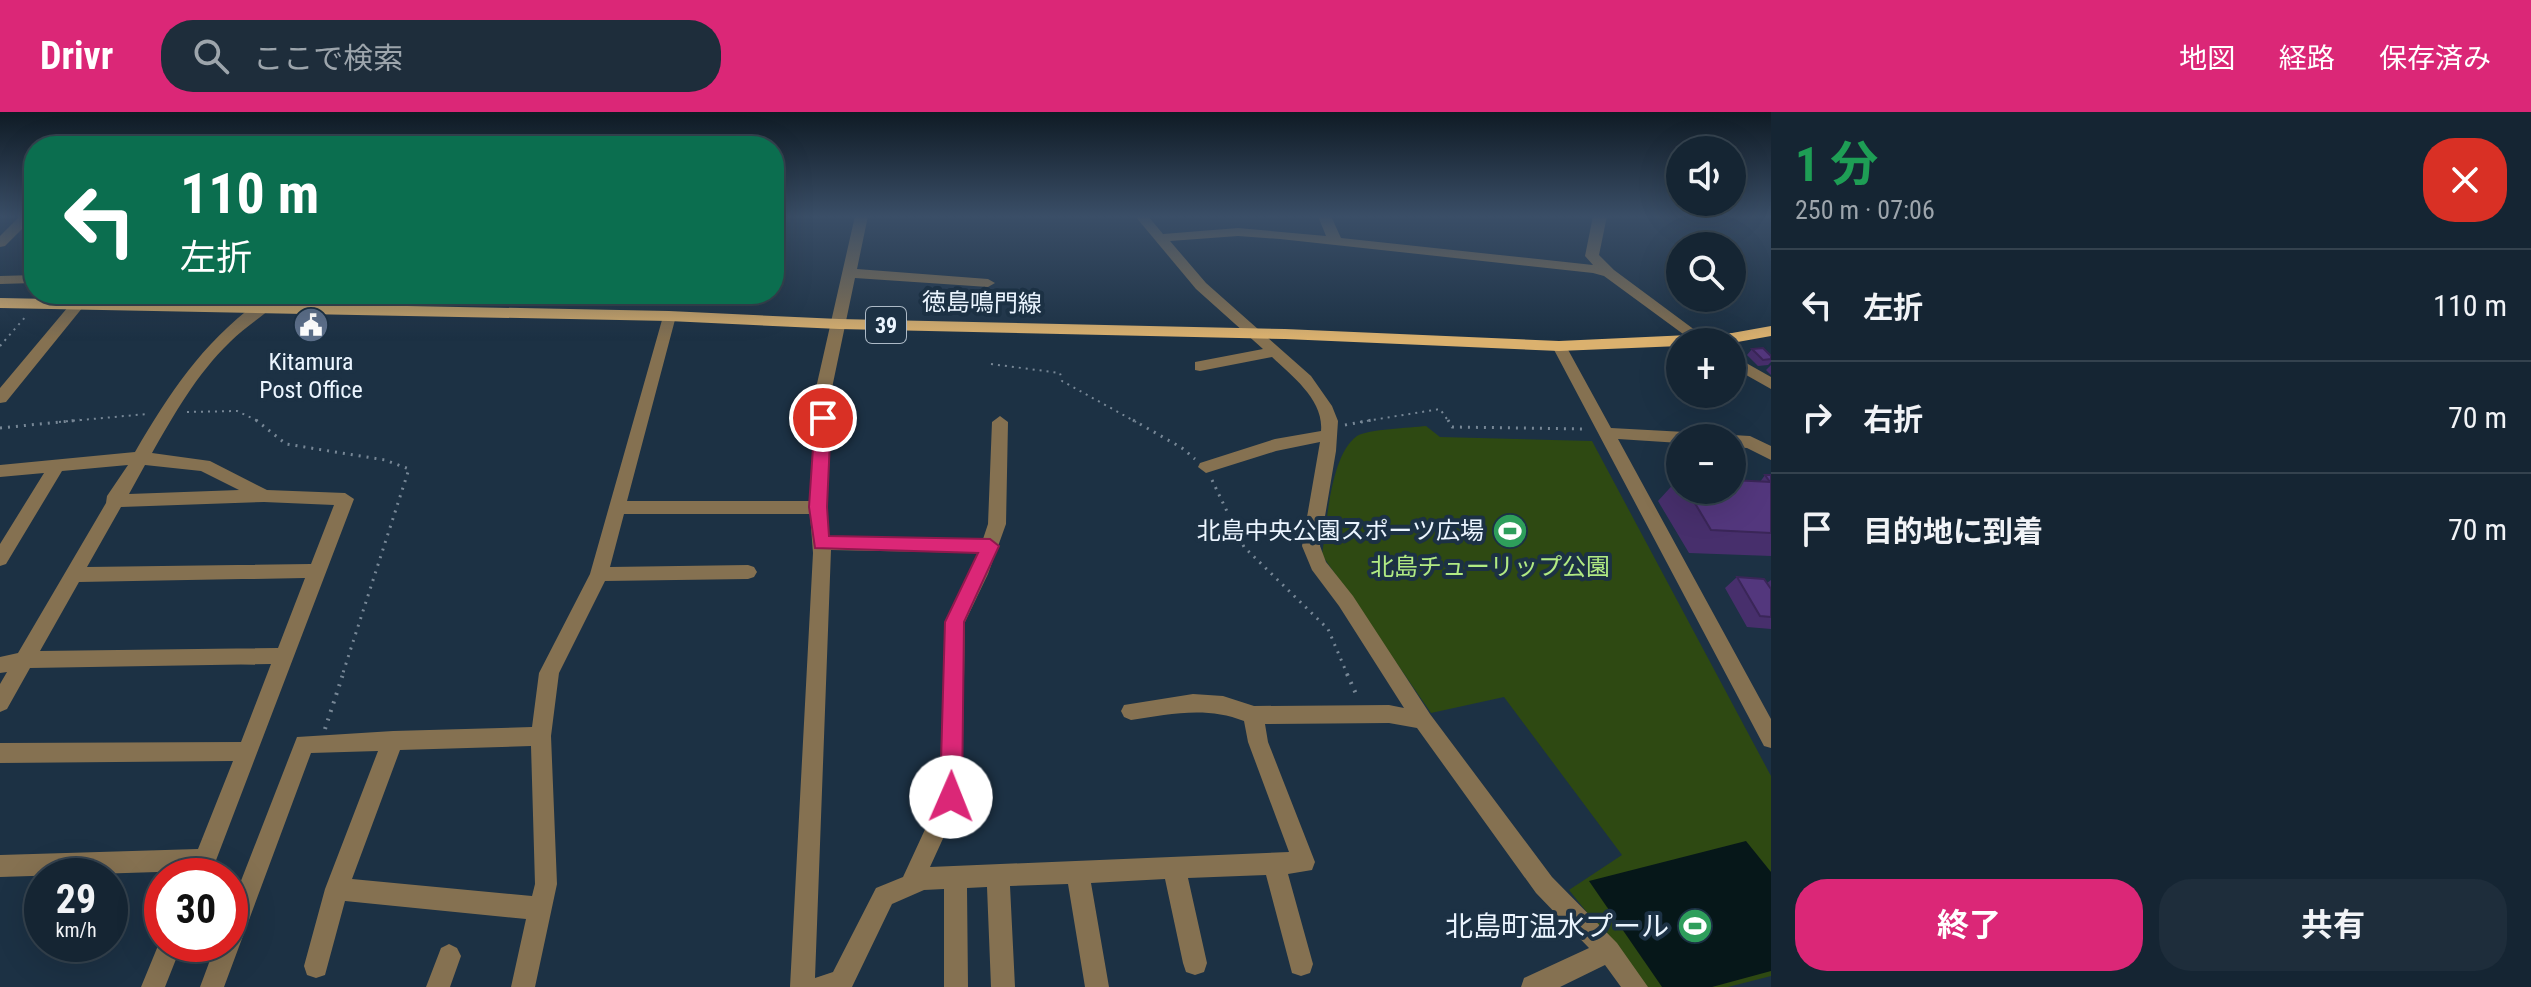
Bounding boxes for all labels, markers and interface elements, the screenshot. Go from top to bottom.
search box [161,20,721,92]
text: Drivr [40,34,113,78]
icon: search [189,34,233,78]
text: ここで検索 [253,41,403,76]
text: 地図 [2179,42,2235,75]
text: 経路 [2279,42,2335,75]
text: 保存済み [2379,42,2491,75]
map controls [1666,136,1746,504]
button: sound [1666,136,1746,216]
text: 1 分 [1795,136,1878,193]
button: close [2423,138,2507,222]
text: 110 m [180,161,319,227]
icon: left [48,168,152,272]
text: 250 m · 07:06 [1795,195,1935,225]
button: search [1666,232,1746,312]
text: 左折 [180,237,252,279]
icon: left [1795,283,1839,327]
street label: 徳島鳴門線 [922,288,1042,318]
text: 110 m [2433,288,2507,323]
text: 左折 [1863,290,1923,325]
public building icon: Kitamura Post Office [292,306,330,344]
road number: 39 [866,307,906,343]
button: + [1666,328,1746,408]
place label: Kitamura Post Office [259,348,363,404]
pin [789,384,857,452]
icon: right [1795,395,1839,439]
icon: arrive [801,396,845,440]
text: 70 m [2448,400,2507,435]
text: 右折 [1863,402,1923,437]
button: − [1666,424,1746,504]
icon: arrive [1795,507,1839,551]
sports icon: 北島中央公園スポーツ広場 [1491,512,1529,550]
text: 70 m [2448,512,2507,547]
text: 目的地に到着 [1863,514,2043,549]
place label: 北島中央公園スポーツ広場 [1196,517,1484,545]
park label: 北島チューリップ公園 [1370,553,1610,581]
position arrow [909,755,993,839]
speed limit sign: 30 [144,858,248,962]
text: 29 [56,876,96,923]
button: 終了 [1795,879,2143,971]
button: 共有 [2159,879,2507,971]
sports icon: 北島町温水プール [1676,907,1714,945]
place label: 北島町温水プール [1445,910,1669,943]
text: km/h [55,918,97,942]

